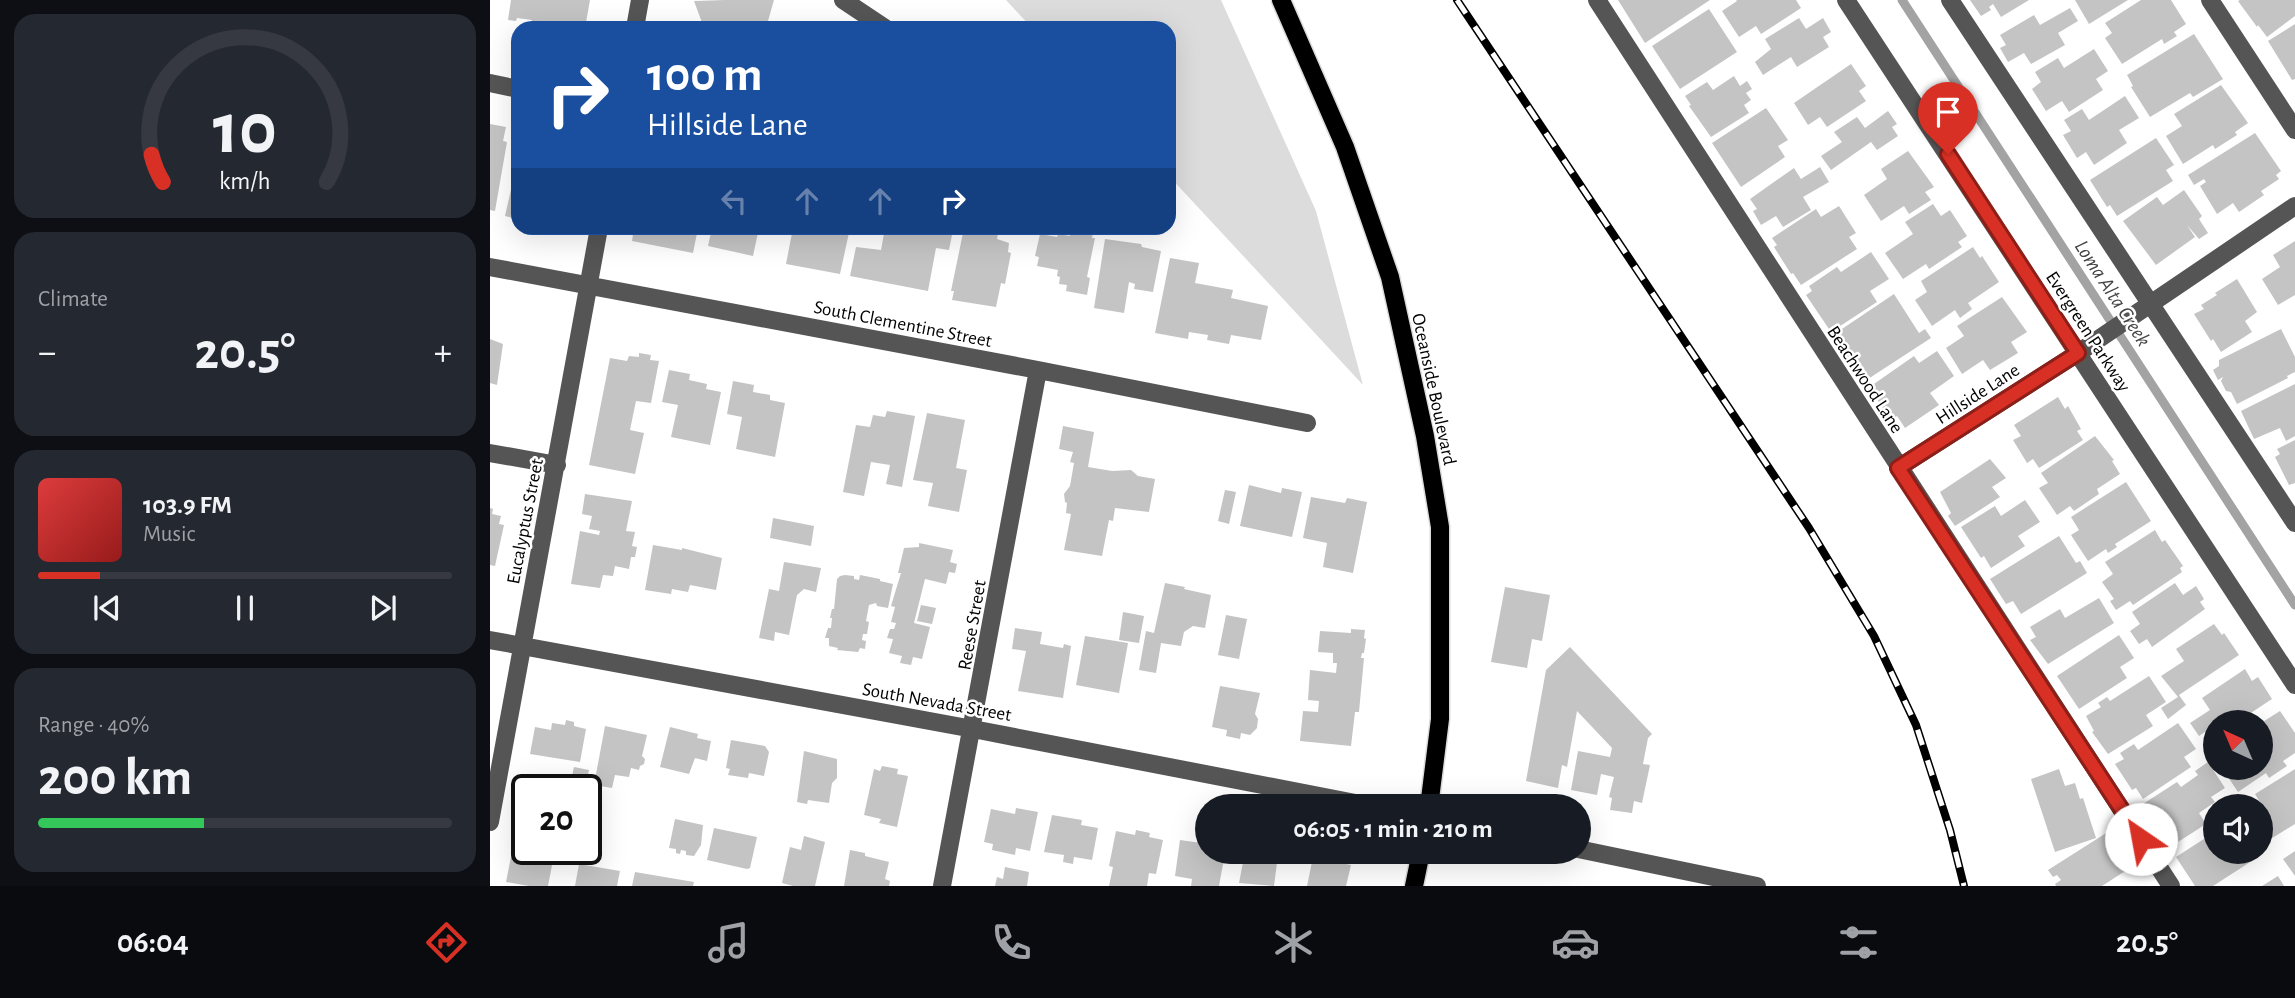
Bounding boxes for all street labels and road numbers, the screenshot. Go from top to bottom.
street label: Evergreen Parkway [2042,268,2134,395]
street label: South Clementine Street [812,298,993,351]
street label: Oceanside Boulevard [1408,312,1459,467]
street label: Beachwood Lane [1823,323,1906,437]
street label: Hillside Lane [1933,360,2023,428]
street label: Eucalyptus Street [504,457,547,586]
street label: Reese Street [955,579,990,672]
street label: South Nevada Street [861,680,1013,725]

